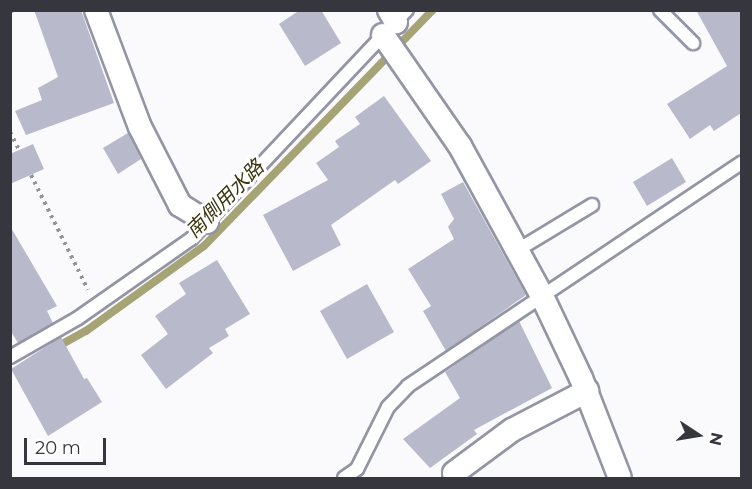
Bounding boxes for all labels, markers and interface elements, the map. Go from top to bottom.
water label: 南側用水路 [181,155,269,243]
north arrow [668,405,728,465]
scale bar [27,426,110,464]
text: N [705,431,727,447]
text: 20 m [35,437,81,459]

